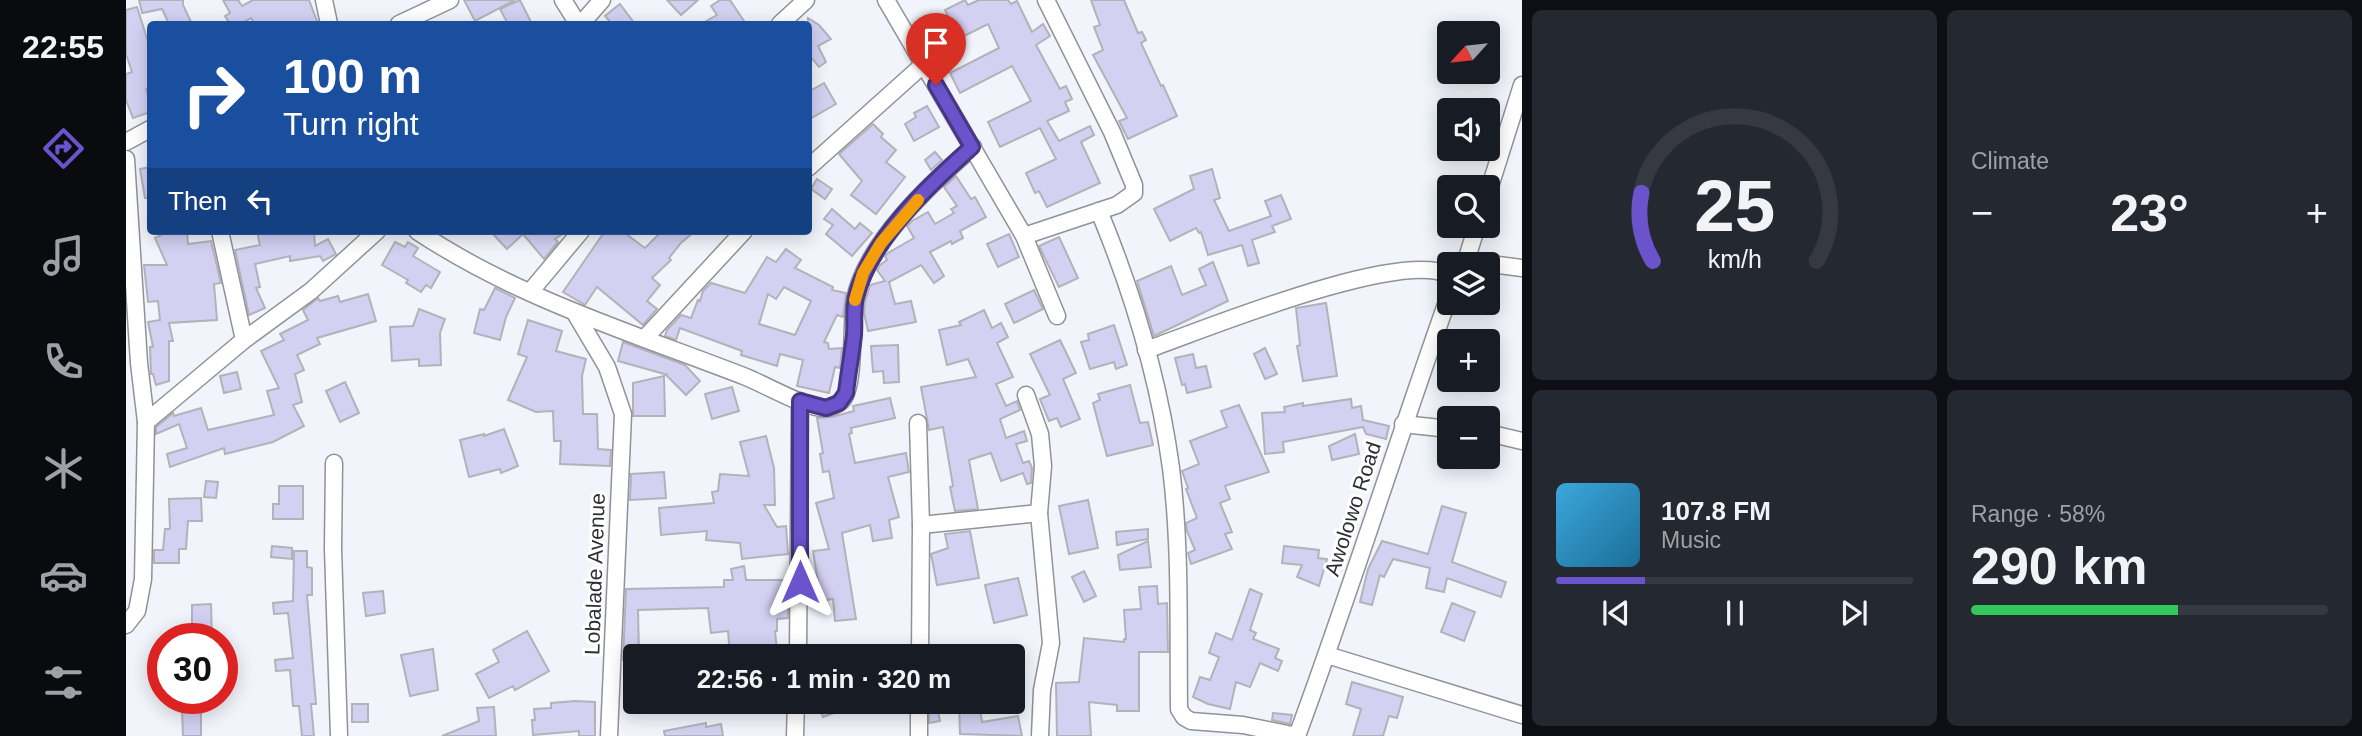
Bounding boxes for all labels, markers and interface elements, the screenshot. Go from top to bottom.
pin [906,13,966,85]
north arrow [1437,21,1500,84]
map controls [1437,21,1500,469]
icon: arrive [917,24,955,62]
text: 22:55 [22,29,104,65]
icon: right [168,49,259,140]
text: 100 m [283,49,422,103]
button: sound [1437,98,1500,161]
text: Turn right [283,106,419,142]
icon: directions [39,124,88,173]
text: Climate [1971,148,2049,174]
text: 25 [1694,165,1775,246]
button: search [1437,175,1500,238]
icon: left [241,182,279,220]
text: 23° [2110,184,2189,242]
text: Then [168,186,227,216]
text: − [1971,192,1993,234]
text: + [2306,192,2328,234]
icon: music [39,231,88,280]
text: km/h [1707,245,1762,273]
button: layers [1437,252,1500,315]
button: + [1437,329,1500,392]
icon: phone [39,337,88,386]
button: − [1437,406,1500,469]
street label: Awolowo Road [1320,439,1385,579]
icon: climate [39,444,88,493]
street label: Lobalade Avenue [580,493,609,655]
text: 107.8 FM [1661,496,1771,526]
text: Range · 58% [1971,501,2105,527]
text: Music [1661,527,1721,553]
text: 290 km [1971,537,2147,595]
position arrow [763,545,837,619]
icon: car [39,551,88,600]
icon: previous [1597,594,1635,632]
icon: pause [1716,594,1754,632]
icon: next [1835,594,1873,632]
speed limit sign: 30 [147,623,238,714]
icon: filters [39,658,88,707]
text: 22:56 · 1 min · 320 m [697,664,951,694]

